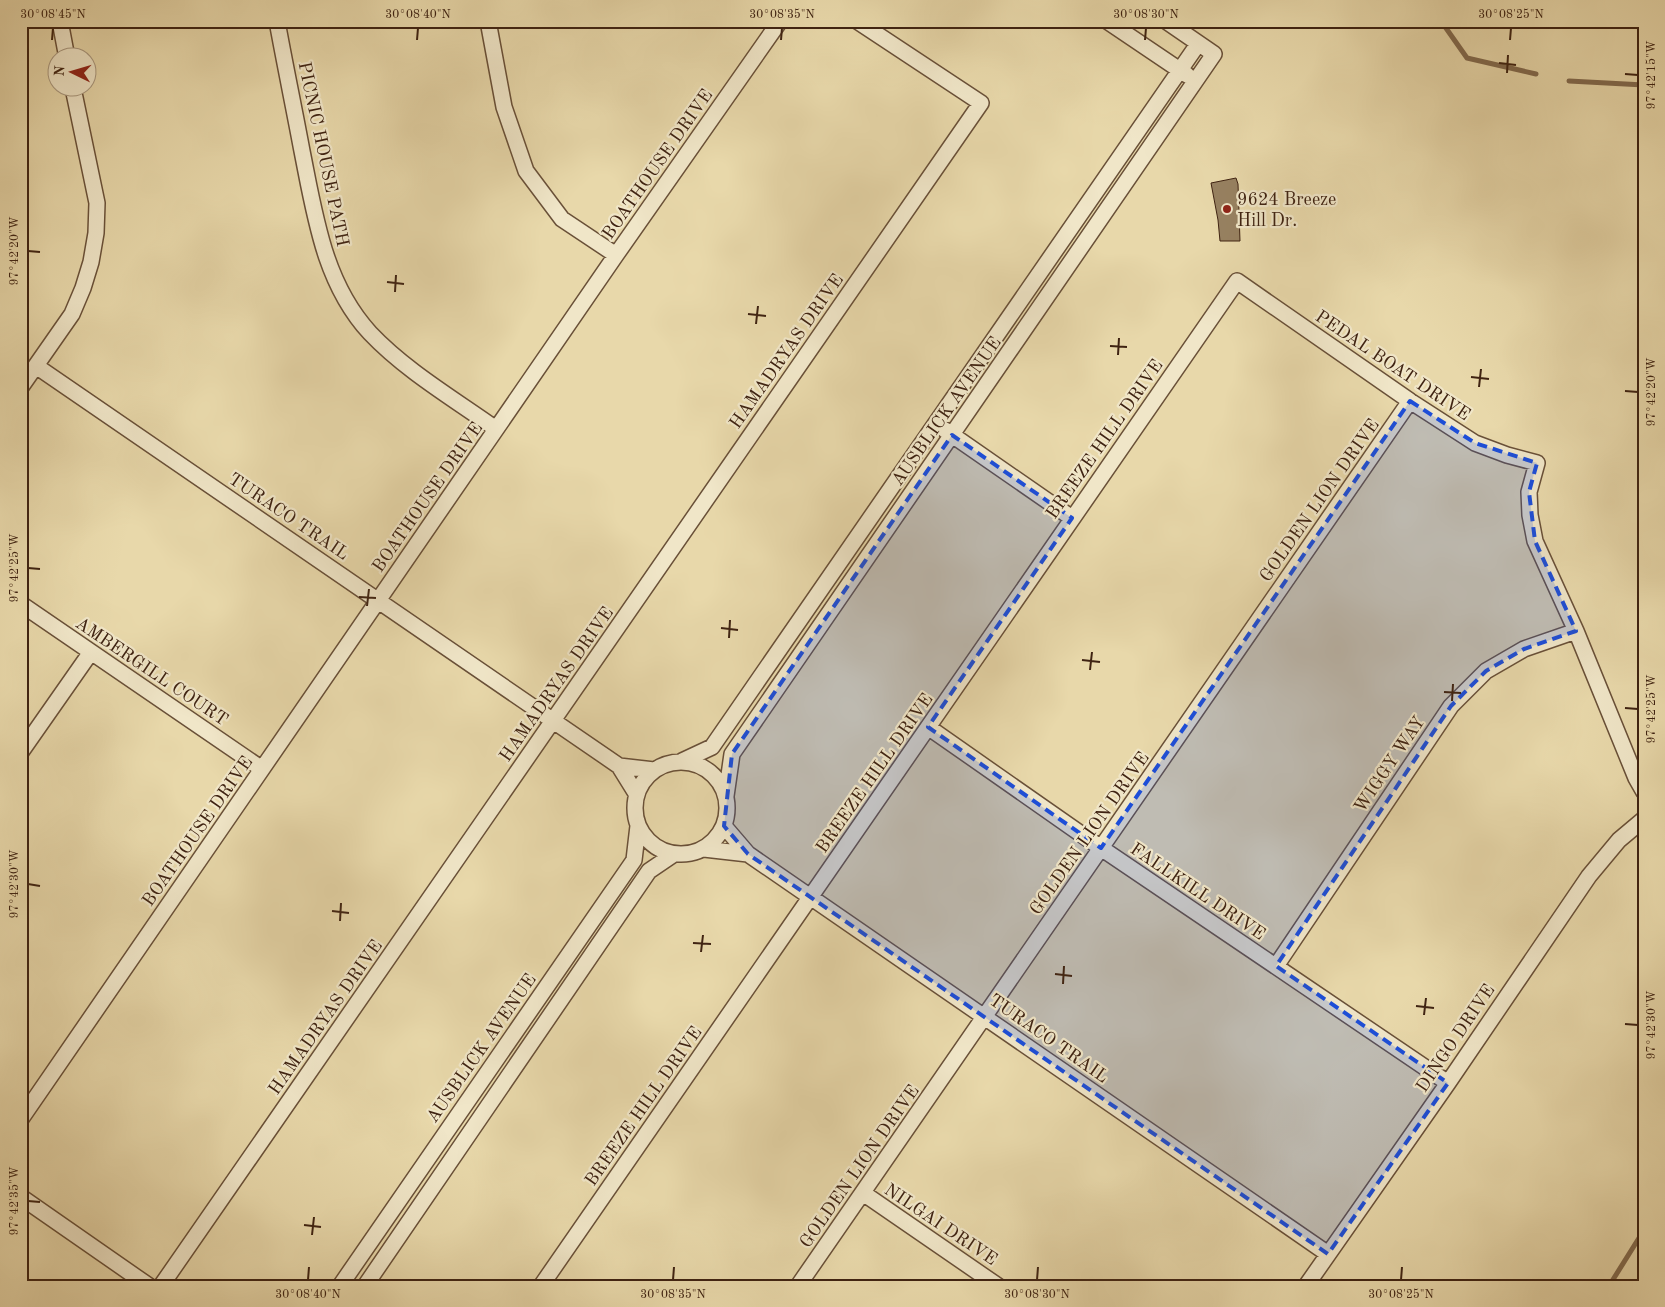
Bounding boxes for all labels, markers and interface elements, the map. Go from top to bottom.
text: 30°08'45"N [20,8,86,21]
text: 30°08'35"N [749,8,815,21]
text: 30°08'25"N [1478,8,1544,21]
text: 30°08'40"N [385,9,451,21]
text: 30°08'30"N [1113,9,1179,21]
text: 97°42'15"W [1645,40,1658,110]
north arrow [48,48,98,98]
street label: PICNIC HOUSE PATH [295,60,351,248]
text: N [53,65,68,77]
street label: BOATHOUSE DRIVE [599,86,716,243]
place label: 9624 Breeze Hill Dr. [1237,191,1336,230]
marker: 9624 Breeze Hill Dr. [1221,203,1233,215]
text: 97°42'20"W [9,216,21,286]
street label: HAMADRYAS DRIVE [727,271,847,432]
street label: PEDAL BOAT DRIVE [1312,307,1473,424]
street label: AUSBLICK AVENUE [889,334,1005,489]
street label: BREEZE HILL DRIVE [1043,357,1167,523]
text: 97°42'20"W [1646,357,1658,427]
street label: GOLDEN LION DRIVE [1257,416,1383,585]
street label: BOATHOUSE DRIVE [369,419,486,576]
street label: TURACO TRAIL [225,470,352,564]
text: 97°42'25"W [8,533,21,603]
street label: HAMADRYAS DRIVE [497,604,617,765]
street label: AMBERGILL COURT [72,614,231,730]
text: 97°42'25"W [1645,674,1658,744]
street label: BREEZE HILL DRIVE [813,691,937,857]
street label: WIGGY WAY [1351,713,1429,816]
street label: GOLDEN LION DRIVE [1027,749,1153,918]
street label: BOATHOUSE DRIVE [139,753,256,910]
street label: FALLKILL DRIVE [1127,840,1268,944]
text: 97°42'30"W [9,849,21,919]
street label: HAMADRYAS DRIVE [266,937,386,1098]
street label: AUSBLICK AVENUE [424,971,540,1126]
street label: DINGO DRIVE [1413,981,1499,1096]
text: 97°42'30"W [1646,990,1658,1060]
street label: TURACO TRAIL [986,991,1111,1087]
street label: BREEZE HILL DRIVE [582,1024,706,1190]
street label: GOLDEN LION DRIVE [797,1082,923,1251]
text: 97°42'35"W [8,1166,21,1236]
street label: NILGAI DRIVE [881,1181,1000,1269]
text: 30°08'35"N [640,1288,706,1301]
text: 30°08'25"N [1368,1288,1434,1301]
text: 30°08'40"N [275,1289,341,1301]
text: 30°08'30"N [1004,1289,1070,1301]

